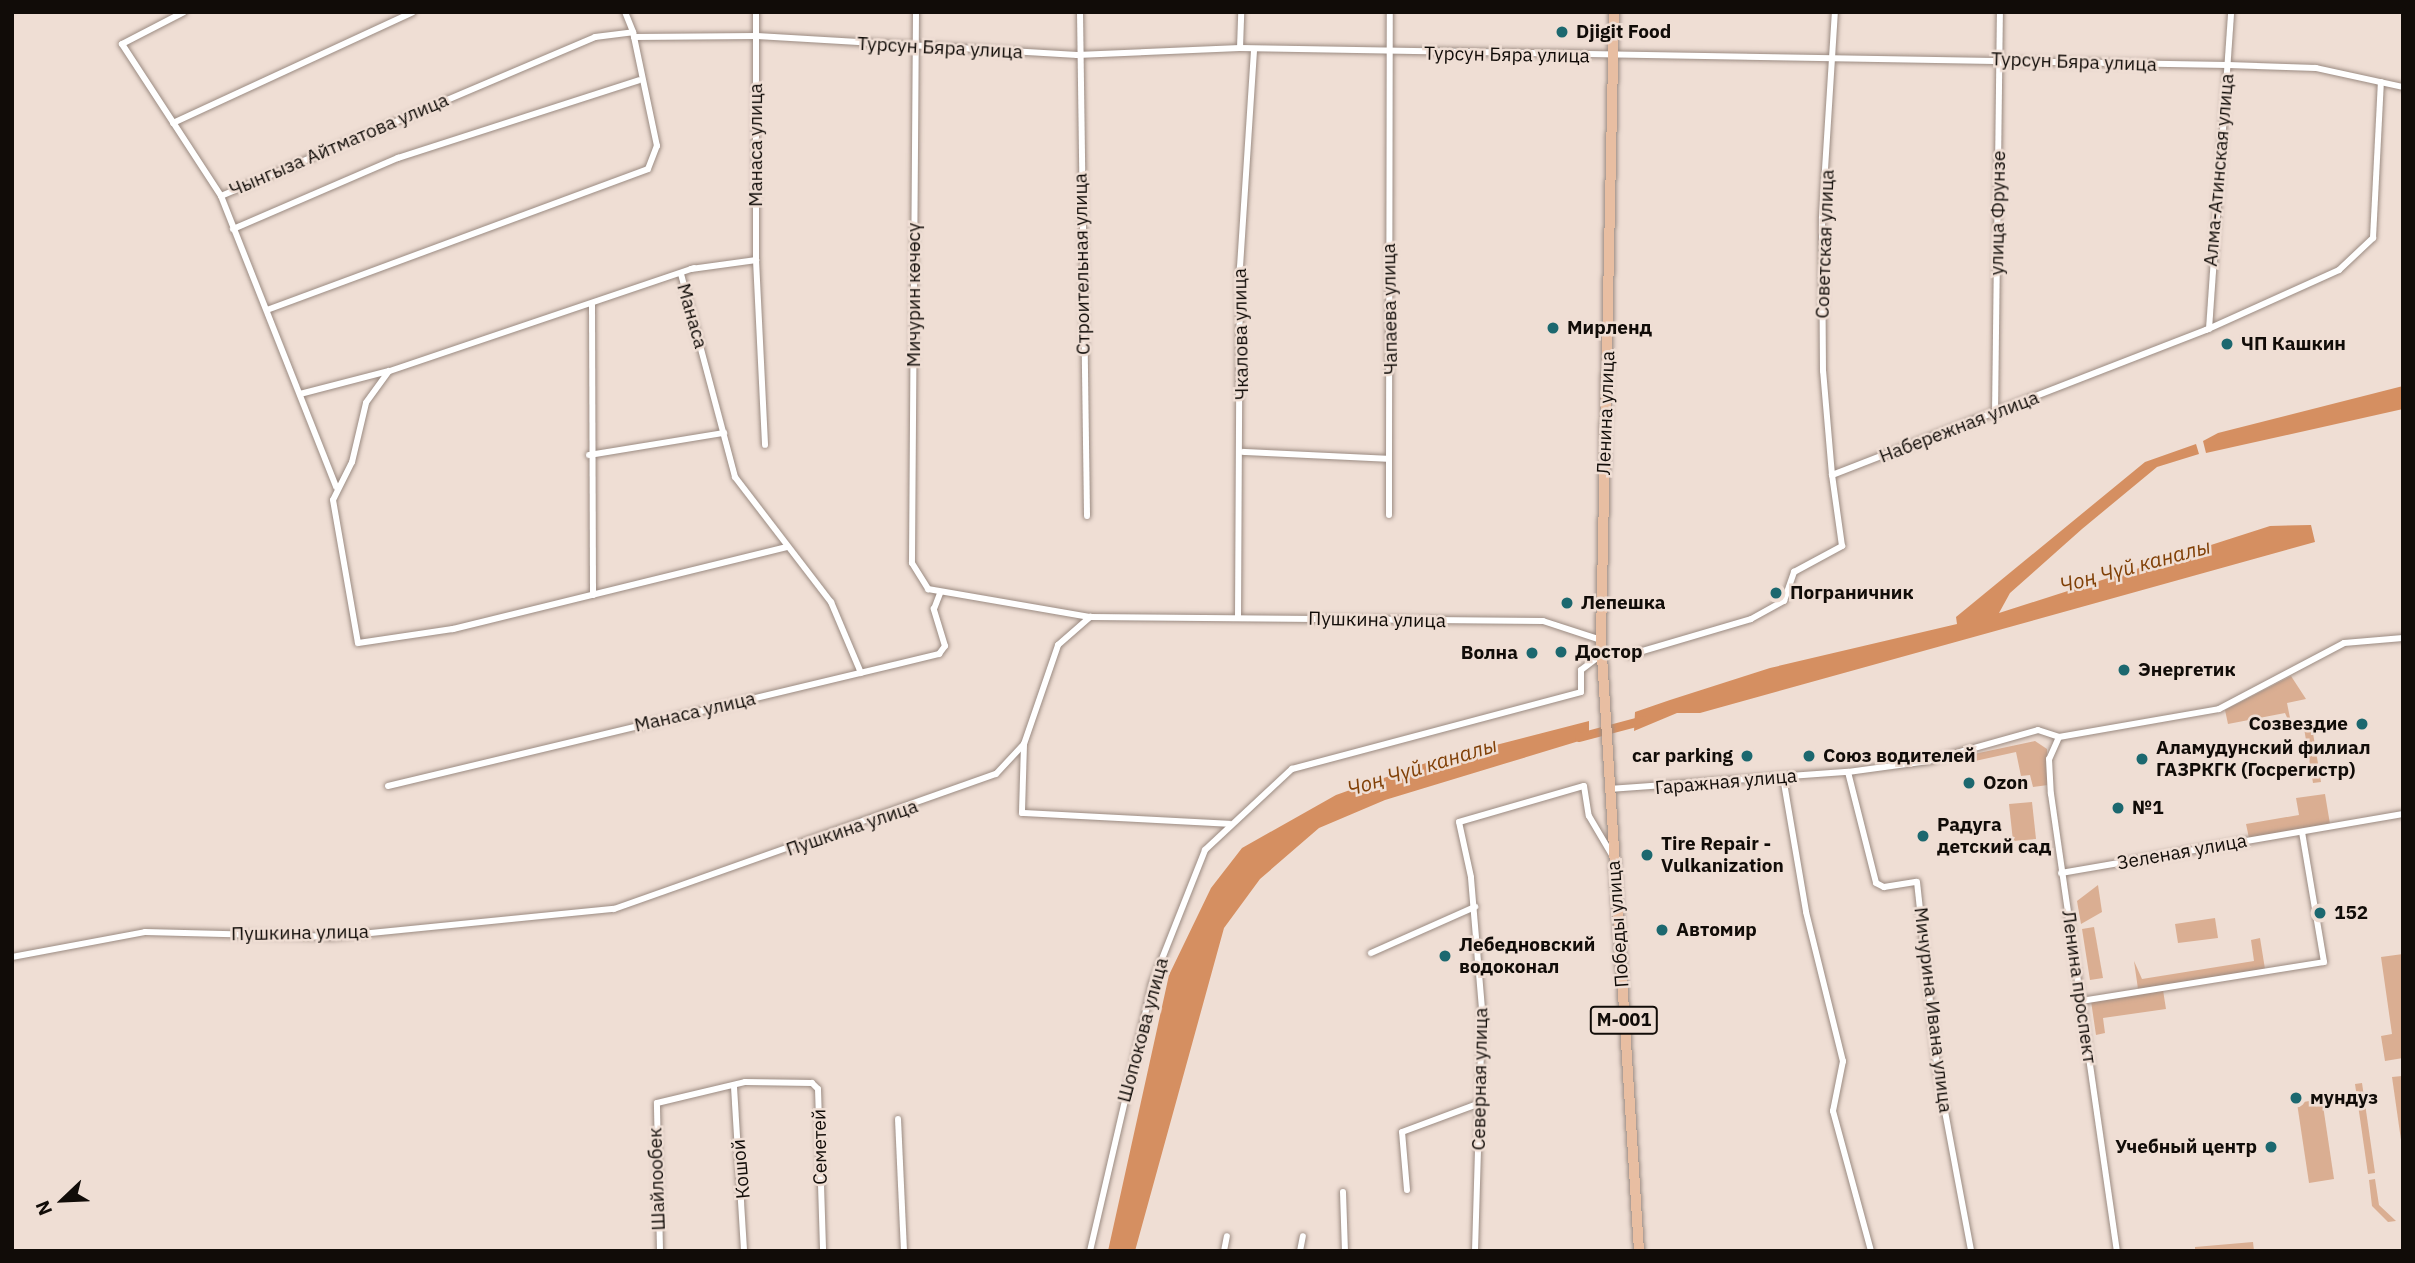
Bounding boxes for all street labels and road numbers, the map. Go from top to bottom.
street label: Турсун Бяра улица [857,32,1023,64]
street label: Турсун Бяра улица [1424,42,1590,68]
street label: Турсун Бяра улица [1991,48,2157,76]
street label: Алма-Атинская улица [2199,73,2239,267]
street label: Манаса улица [745,83,767,207]
street label: Чынгыза Айтматова улица [226,88,452,202]
street label: улица Фрунзе [1986,150,2010,276]
street label: Советская улица [1811,169,1839,319]
street label: Строительная улица [1069,173,1095,355]
street label: Мичурин көчөсү [903,223,925,367]
street label: Чапаева улица [1377,243,1403,375]
street label: Чкалова улица [1228,268,1254,400]
street label: Манаса [672,281,712,351]
street label: Ленина улица [1592,351,1620,475]
street label: Набережная улица [1876,386,2042,468]
street label: Пушкина улица [1308,607,1446,633]
street label: Манаса улица [632,687,758,737]
street label: Гаражная улица [1654,764,1798,800]
street label: Пушкина улица [783,795,921,861]
street label: Зеленая улица [2115,829,2249,875]
street label: Победы улица [1602,860,1634,988]
street label: Мичурина Ивана улица [1909,906,1957,1114]
street label: Ленина проспект [2057,909,2101,1065]
street label: Пушкина улица [231,920,369,946]
street label: Шопокова улица [1113,955,1173,1105]
road number: М-001 [1589,1006,1659,1035]
street label: Северная улица [1467,1007,1493,1151]
street label: Семетей [808,1109,832,1185]
street label: Шайлообек [644,1127,670,1231]
street label: Кошой [727,1138,755,1200]

